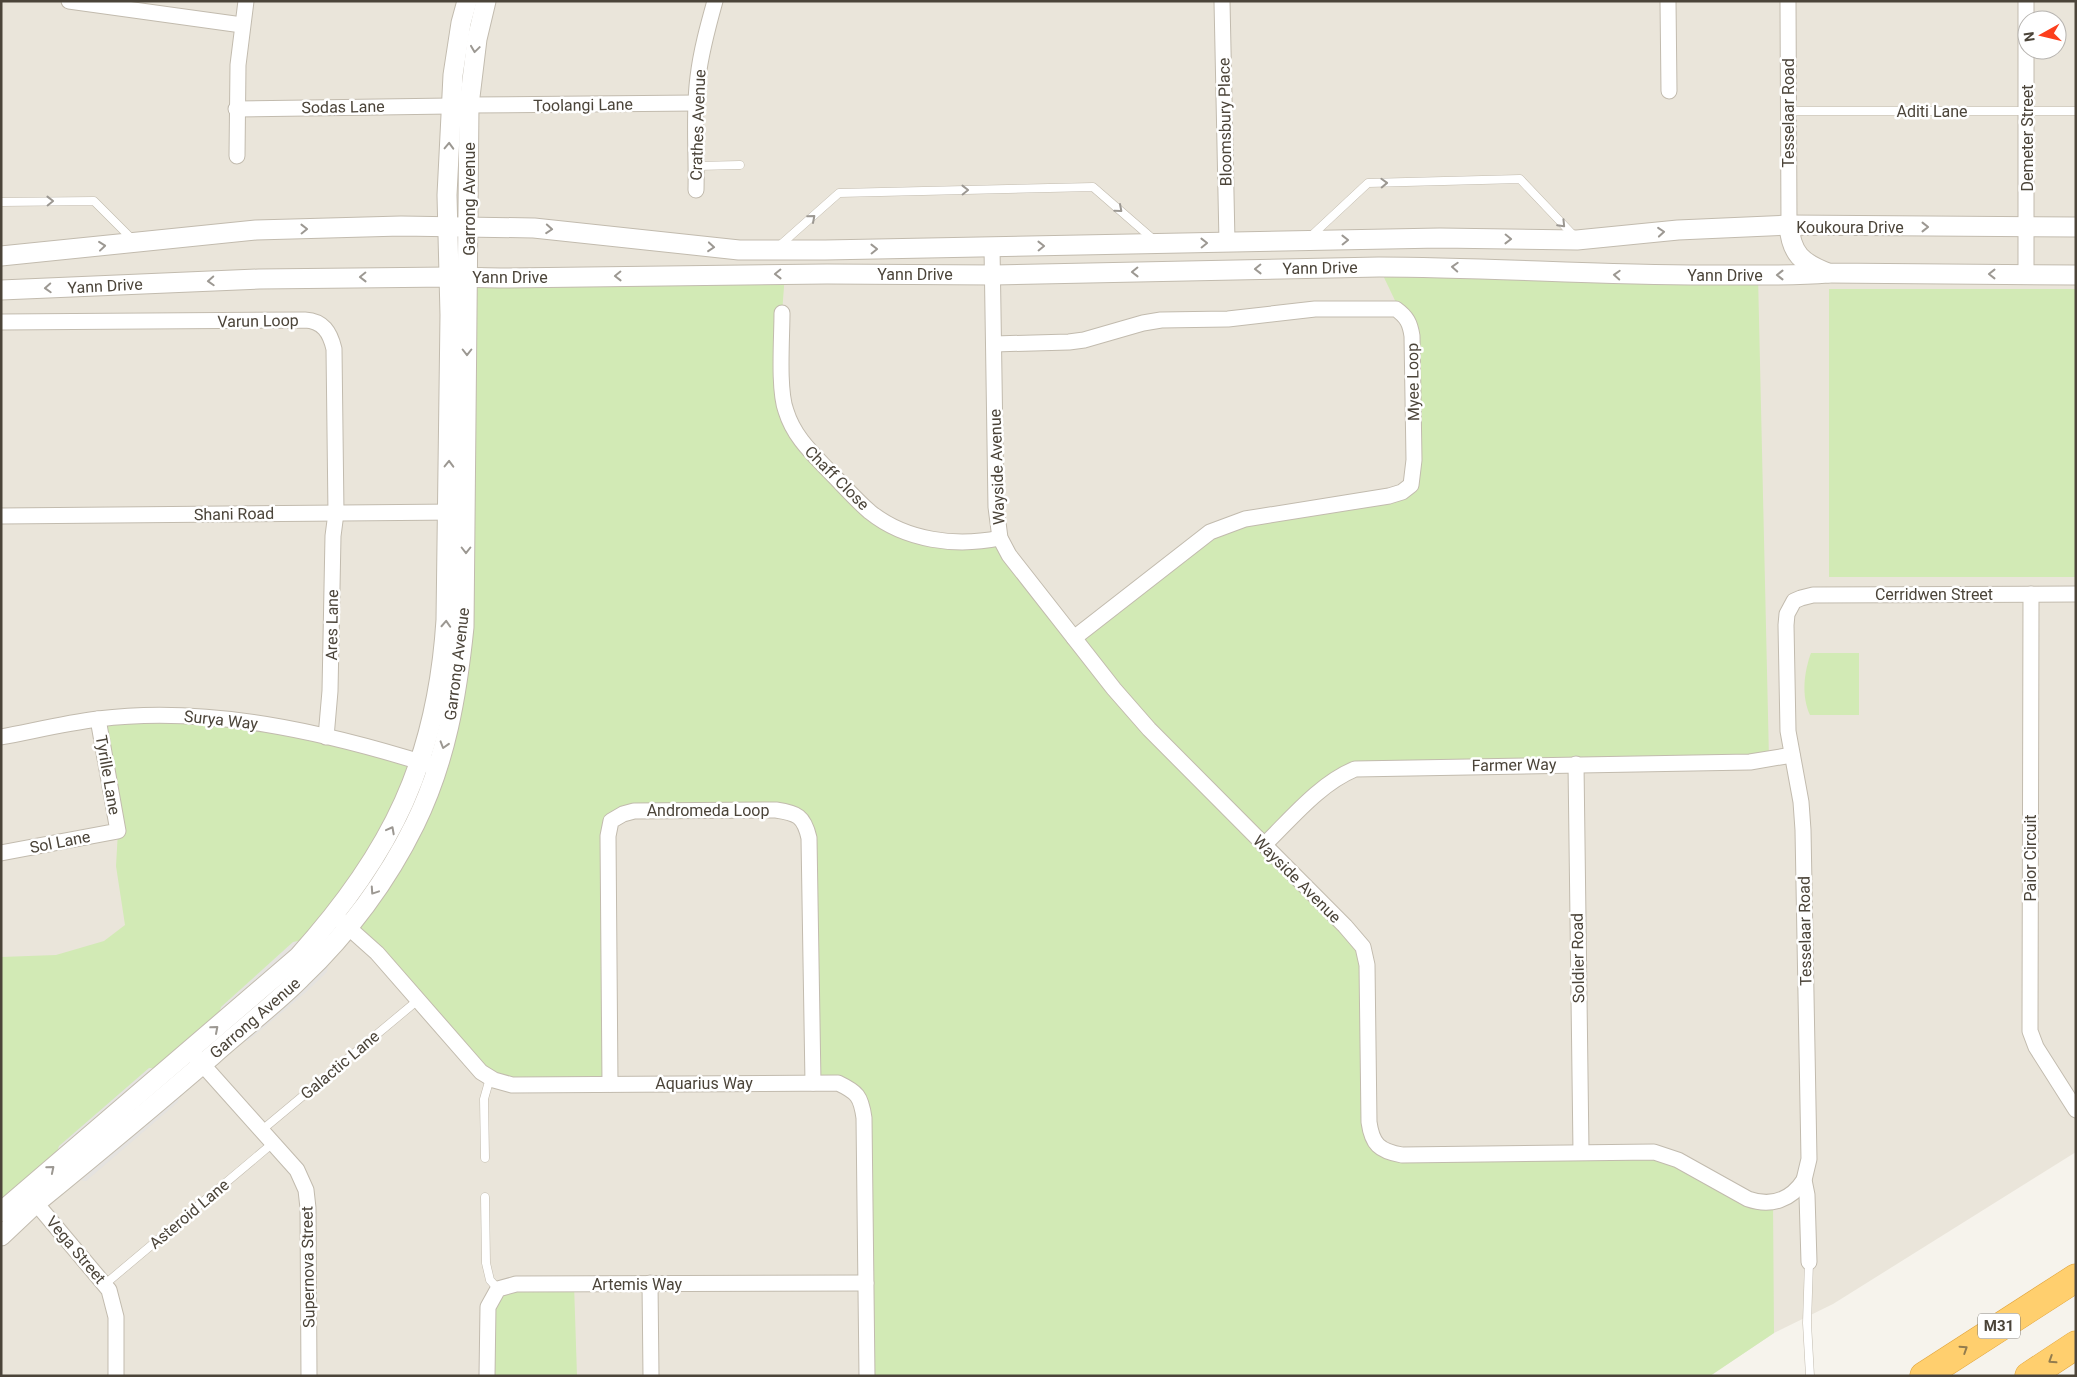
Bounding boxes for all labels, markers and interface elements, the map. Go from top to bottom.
north arrow [2017,10,2067,60]
text: N [2021,31,2038,43]
one-way arrow [470,45,481,53]
street label: Bloomsbury Place [1214,57,1236,187]
street label: Tesselaar Road [1779,58,1798,168]
street label: Crathes Avenue [687,69,709,181]
street label: Demeter Street [2018,85,2037,191]
street label: Toolangi Lane [533,95,633,115]
street label: Sodas Lane [301,97,385,117]
street label: Aditi Lane [1896,102,1968,121]
one-way arrow [444,142,454,150]
street label: Garrong Avenue [460,142,479,256]
one-way arrow [1380,178,1388,188]
one-way arrow [961,185,969,195]
one-way arrow [46,196,54,206]
one-way arrow [1113,203,1122,212]
one-way arrow [806,215,815,224]
one-way arrow [1556,218,1565,227]
street label: Koukoura Drive [1796,218,1904,237]
one-way arrow [1922,222,1929,232]
one-way arrow [301,223,309,234]
one-way arrow [545,224,553,235]
one-way arrow [1657,227,1665,238]
one-way arrow [1504,234,1512,244]
one-way arrow [1342,235,1350,245]
one-way arrow [1200,237,1208,248]
one-way arrow [98,241,106,252]
one-way arrow [707,241,715,252]
one-way arrow [1038,241,1045,251]
one-way arrow [870,244,878,254]
street label: Yann Drive [1282,258,1358,278]
one-way arrow [1451,262,1459,273]
one-way arrow [1253,264,1261,274]
street label: Yann Drive [877,265,953,284]
one-way arrow [1130,266,1138,277]
street label: Yann Drive [1687,266,1763,285]
street label: Yann Drive [472,268,548,287]
one-way arrow [774,269,782,279]
one-way arrow [1988,269,1996,279]
one-way arrow [1613,270,1621,280]
one-way arrow [1776,270,1784,280]
one-way arrow [614,271,622,282]
one-way arrow [359,272,367,283]
street label: Yann Drive [67,275,143,297]
one-way arrow [206,276,214,286]
one-way arrow [44,283,52,294]
street label: Varun Loop [217,311,299,331]
street label: Myee Loop [1403,343,1423,421]
one-way arrow [462,348,472,356]
street label: Wayside Avenue [985,409,1009,525]
street label: Chaff Close [801,442,873,514]
one-way arrow [444,460,454,468]
street label: Shani Road [194,504,274,524]
one-way arrow [461,546,471,554]
street label: Cerridwen Street [1875,585,1993,604]
street label: Ares Lane [322,589,342,661]
street label: Garrong Avenue [441,606,473,722]
one-way arrow [441,620,452,628]
street label: Surya Way [183,707,259,733]
street label: Tyrille Lane [92,734,124,816]
one-way arrow [440,741,450,749]
street label: Farmer Way [1471,755,1557,775]
street label: Andromeda Loop [647,801,769,820]
street label: Paior Circuit [2021,814,2040,902]
street label: Sol Lane [28,827,92,857]
one-way arrow [385,827,395,836]
street label: Wayside Avenue [1249,831,1345,927]
street label: Tesselaar Road [1795,876,1815,986]
one-way arrow [371,885,380,895]
street label: Soldier Road [1568,913,1588,1003]
street label: Garrong Avenue [206,974,304,1062]
one-way arrow [209,1026,218,1035]
street label: Galactic Lane [297,1027,383,1103]
street label: Aquarius Way [655,1074,753,1093]
one-way arrow [46,1165,55,1174]
street label: Asteroid Lane [145,1175,233,1253]
street label: Supernova Street [297,1206,319,1328]
street label: Vega Street [42,1212,110,1288]
street label: Artemis Way [592,1275,683,1294]
road number: M31 [1978,1314,2020,1338]
one-way arrow [1959,1346,1968,1355]
one-way arrow [2048,1354,2058,1363]

